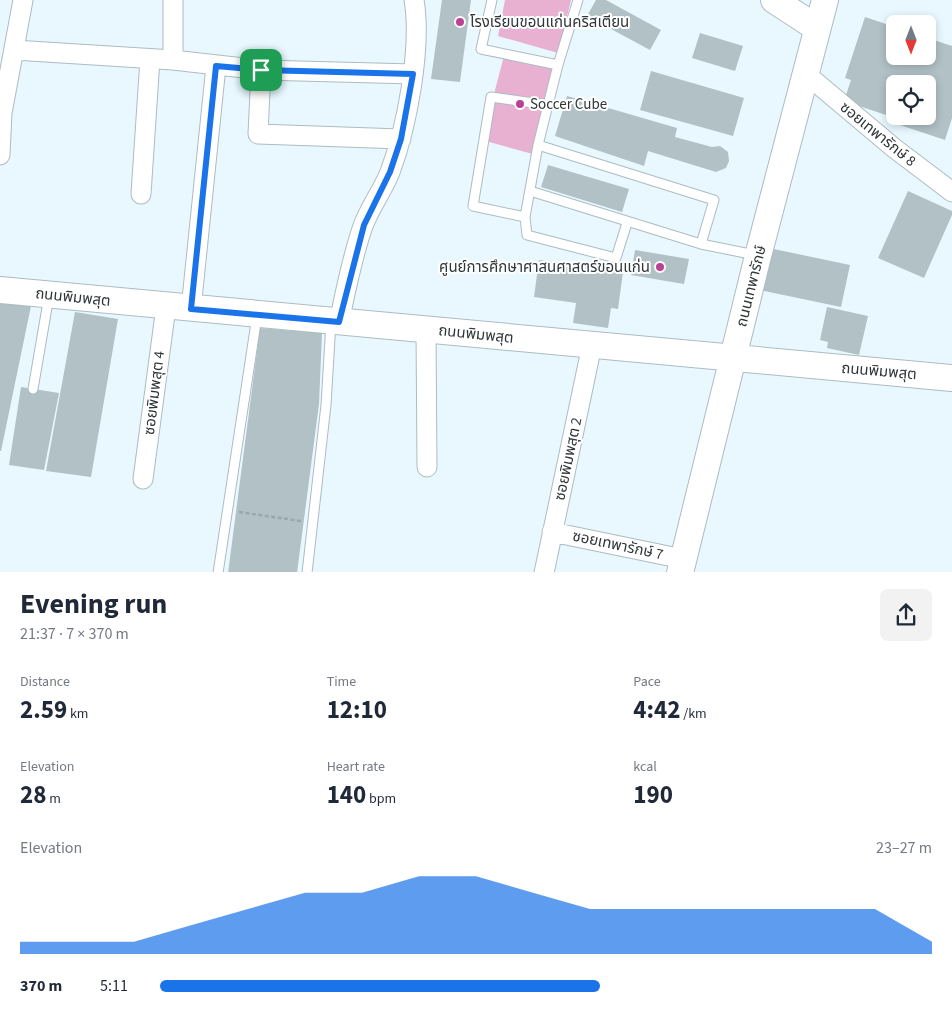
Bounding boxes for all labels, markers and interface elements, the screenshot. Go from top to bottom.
place label: โรงเรียนขอนแก่นคริสเตียน [470,12,629,33]
north arrow [886,15,936,65]
map controls [886,15,936,125]
marker: โรงเรียนขอนแก่นคริสเตียน [454,16,466,28]
pin [240,49,282,91]
icon: arrive [247,56,275,84]
button: locate [886,75,936,125]
place label: Soccer Cube [530,94,607,115]
street label: ซอยเทพารักษ์ 8 [835,97,920,172]
marker: Soccer Cube [514,98,526,110]
street label: ถนนเทพารักษ์ [731,243,772,329]
place label: ศูนย์การศึกษาศาสนศาสตร์ขอนแก่น [439,257,650,278]
marker: ศูนย์การศึกษาศาสนศาสตร์ขอนแก่น [654,261,666,273]
street label: ถนนพิมพสุต [34,283,112,312]
street label: ถนนพิมพสุต [437,320,515,349]
street label: ซอยพิมพสุต 4 [139,349,170,436]
street label: ถนนพิมพสุต [840,358,918,385]
street label: ซอยพิมพสุต 2 [549,416,588,503]
street label: ซอยเทพารักษ์ 7 [571,526,665,565]
text: Evening run [20,584,167,624]
button: share [880,589,932,641]
text: 21:37 · 7 × 370 m [20,623,129,645]
text: Distance [20,672,70,692]
text: Time [327,672,356,692]
text: Pace [633,672,661,692]
text: 2.59 [20,692,67,728]
text: 12:10 [327,692,387,728]
text: 4:42 [633,692,680,728]
text: km [67,704,88,724]
text: /km [680,704,707,724]
text: Elevation [20,757,75,777]
text: Heart rate [327,757,385,777]
text: kcal [633,757,657,777]
text: 28 [20,777,46,813]
text: 140 [327,777,366,813]
text: 190 [633,777,673,813]
text: m [46,789,61,809]
text: bpm [366,789,396,809]
text: Elevation [20,837,82,859]
text: 23–27 m [876,837,932,859]
text: 370 m [20,975,62,997]
text: 5:11 [100,975,128,997]

